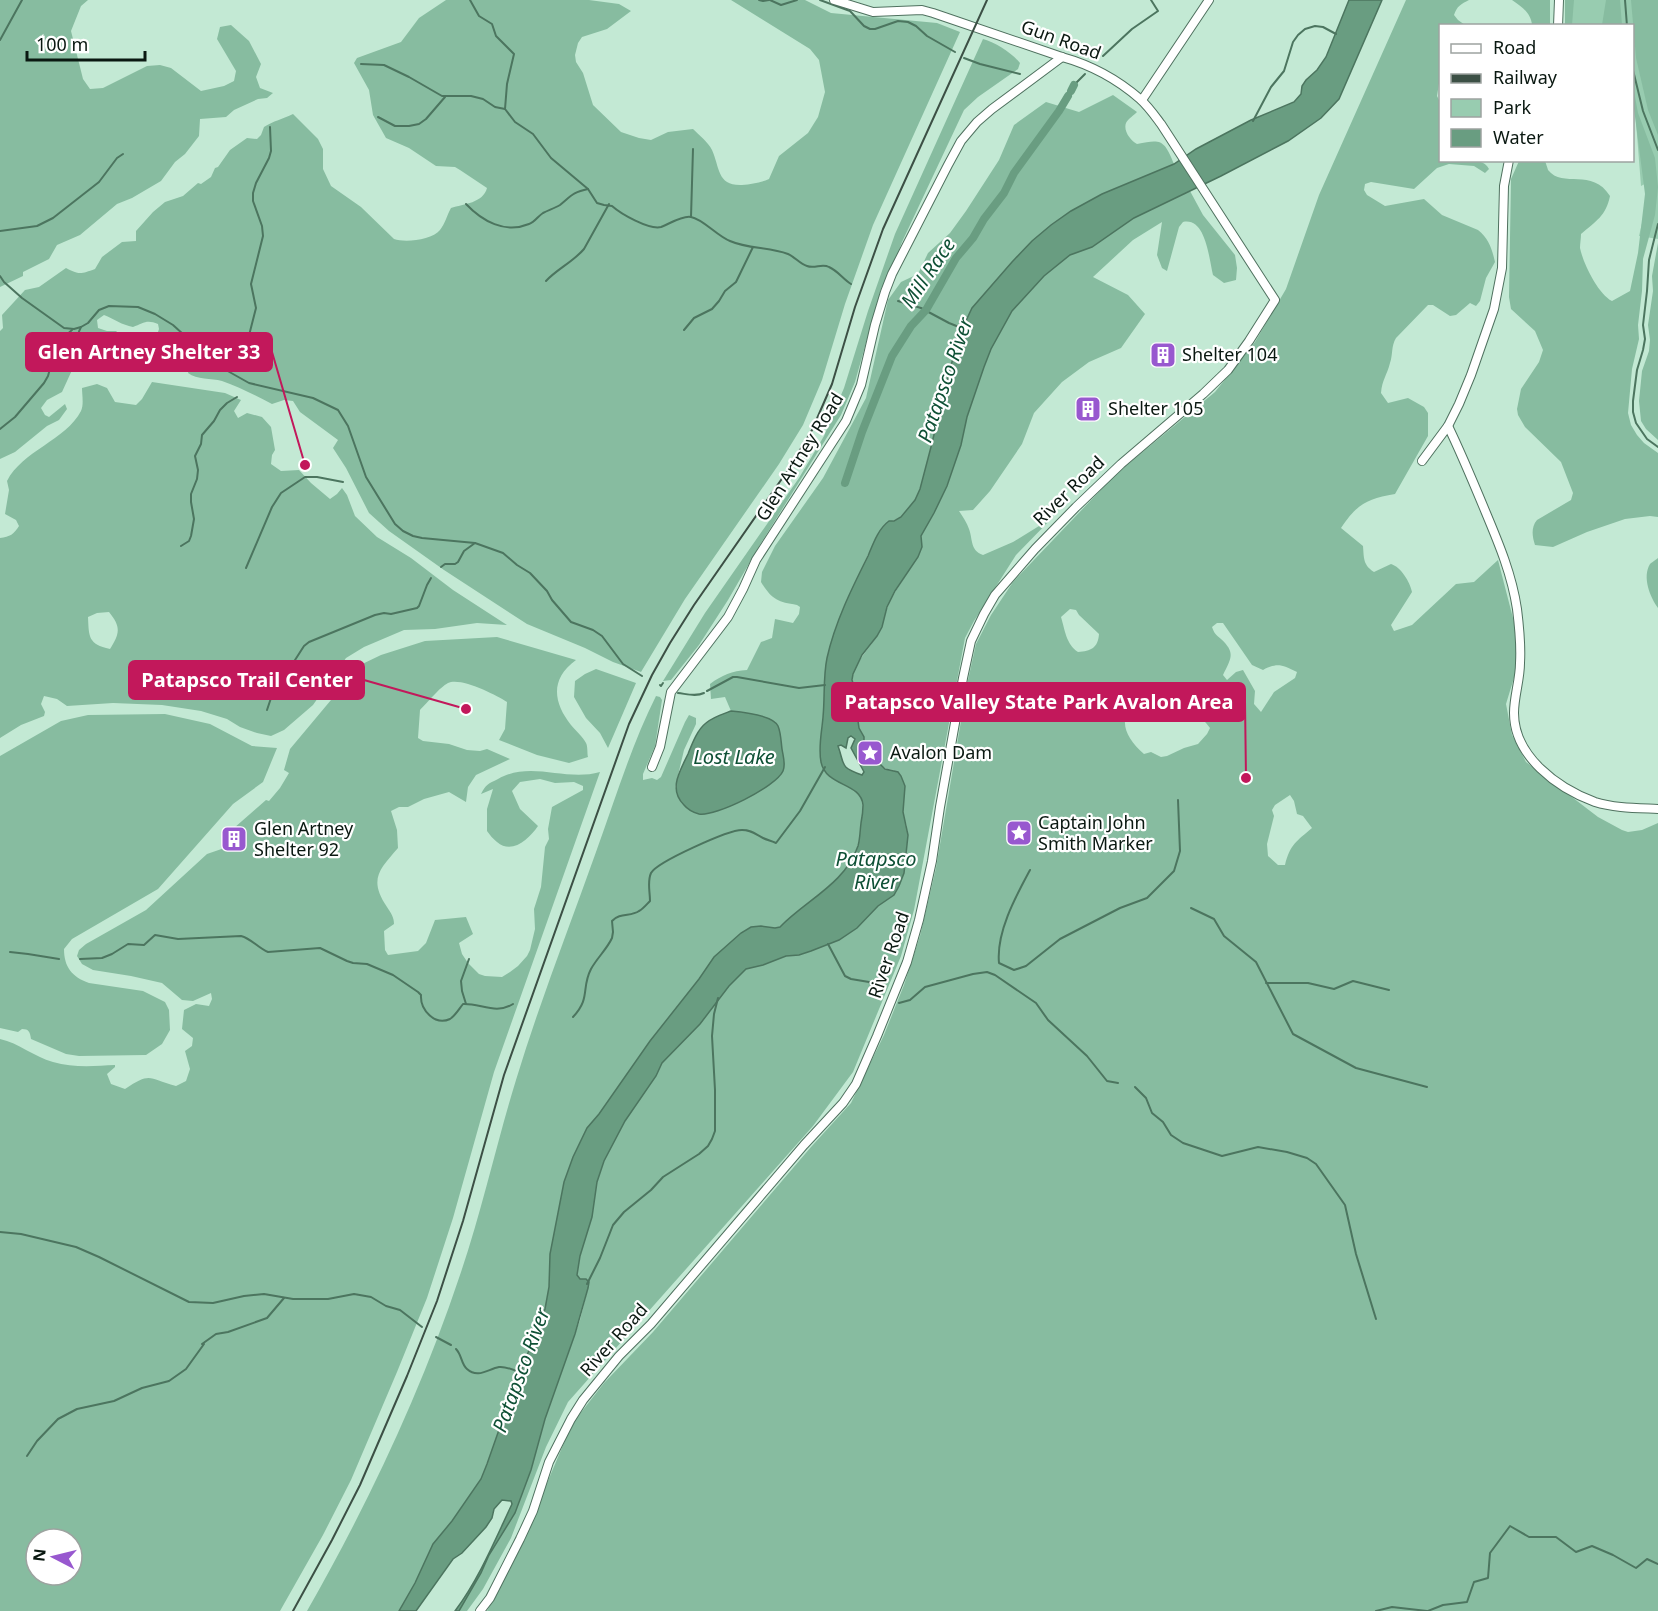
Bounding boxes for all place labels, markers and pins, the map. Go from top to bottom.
callout: Glen Artney Shelter 33 [26,333,272,371]
building icon: Shelter 104 [1148,340,1178,370]
place label: Shelter 104 [1182,342,1277,366]
building icon: Shelter 105 [1073,394,1103,424]
place label: Shelter 105 [1108,396,1203,420]
callout: Patapsco Trail Center [129,661,364,699]
callout: Patapsco Valley State Park Avalon Area [832,683,1245,721]
place icon: Avalon Dam [855,738,885,768]
place label: Avalon Dam [890,740,992,764]
place label: Captain John Smith Marker [1038,810,1153,855]
place label: Glen Artney Shelter 92 [254,816,354,861]
place icon: Captain John Smith Marker [1004,818,1034,848]
building icon: Glen Artney Shelter 92 [219,824,249,854]

